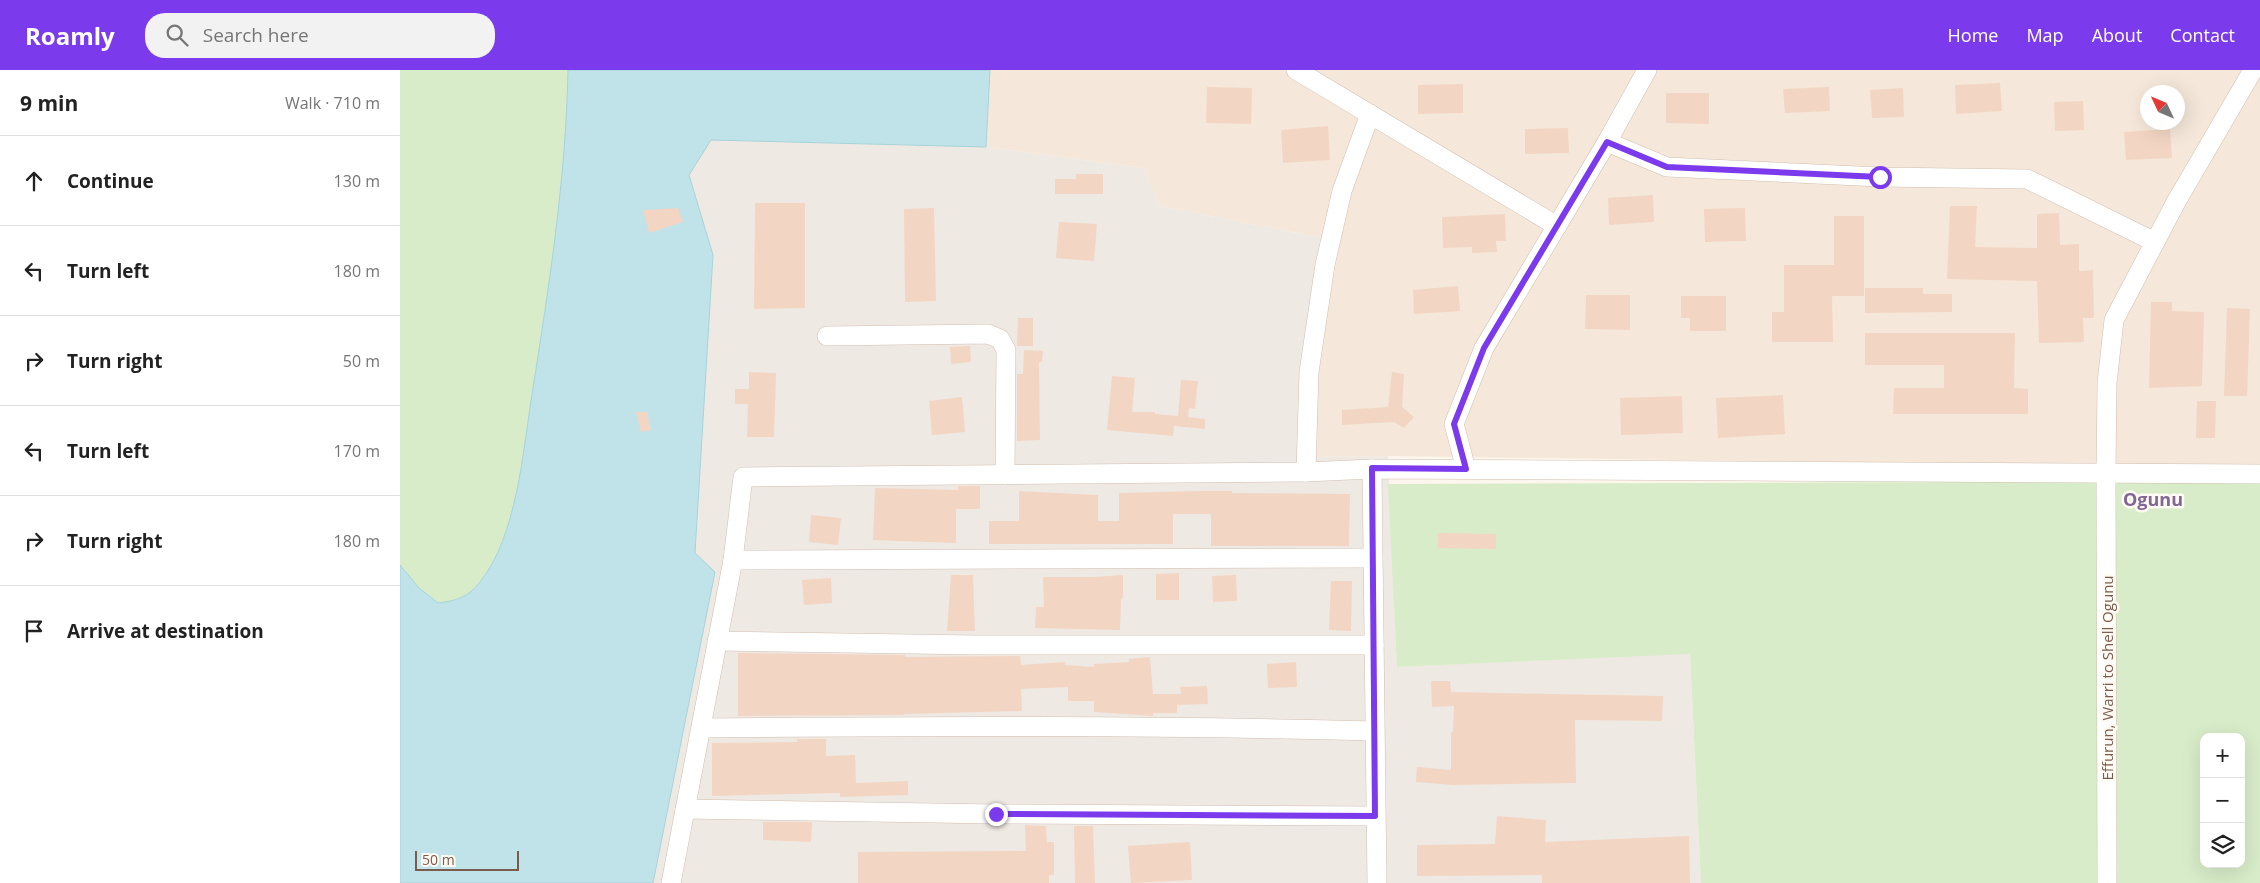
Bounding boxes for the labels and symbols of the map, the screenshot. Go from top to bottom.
north arrow [2140,85,2185,130]
route start [1869,166,1892,189]
district label: Ogunu [2123,487,2183,511]
street label: Effurun, Warri to Shell Ogunu [2097,575,2117,781]
route end [985,803,1008,826]
scale bar [415,848,519,871]

